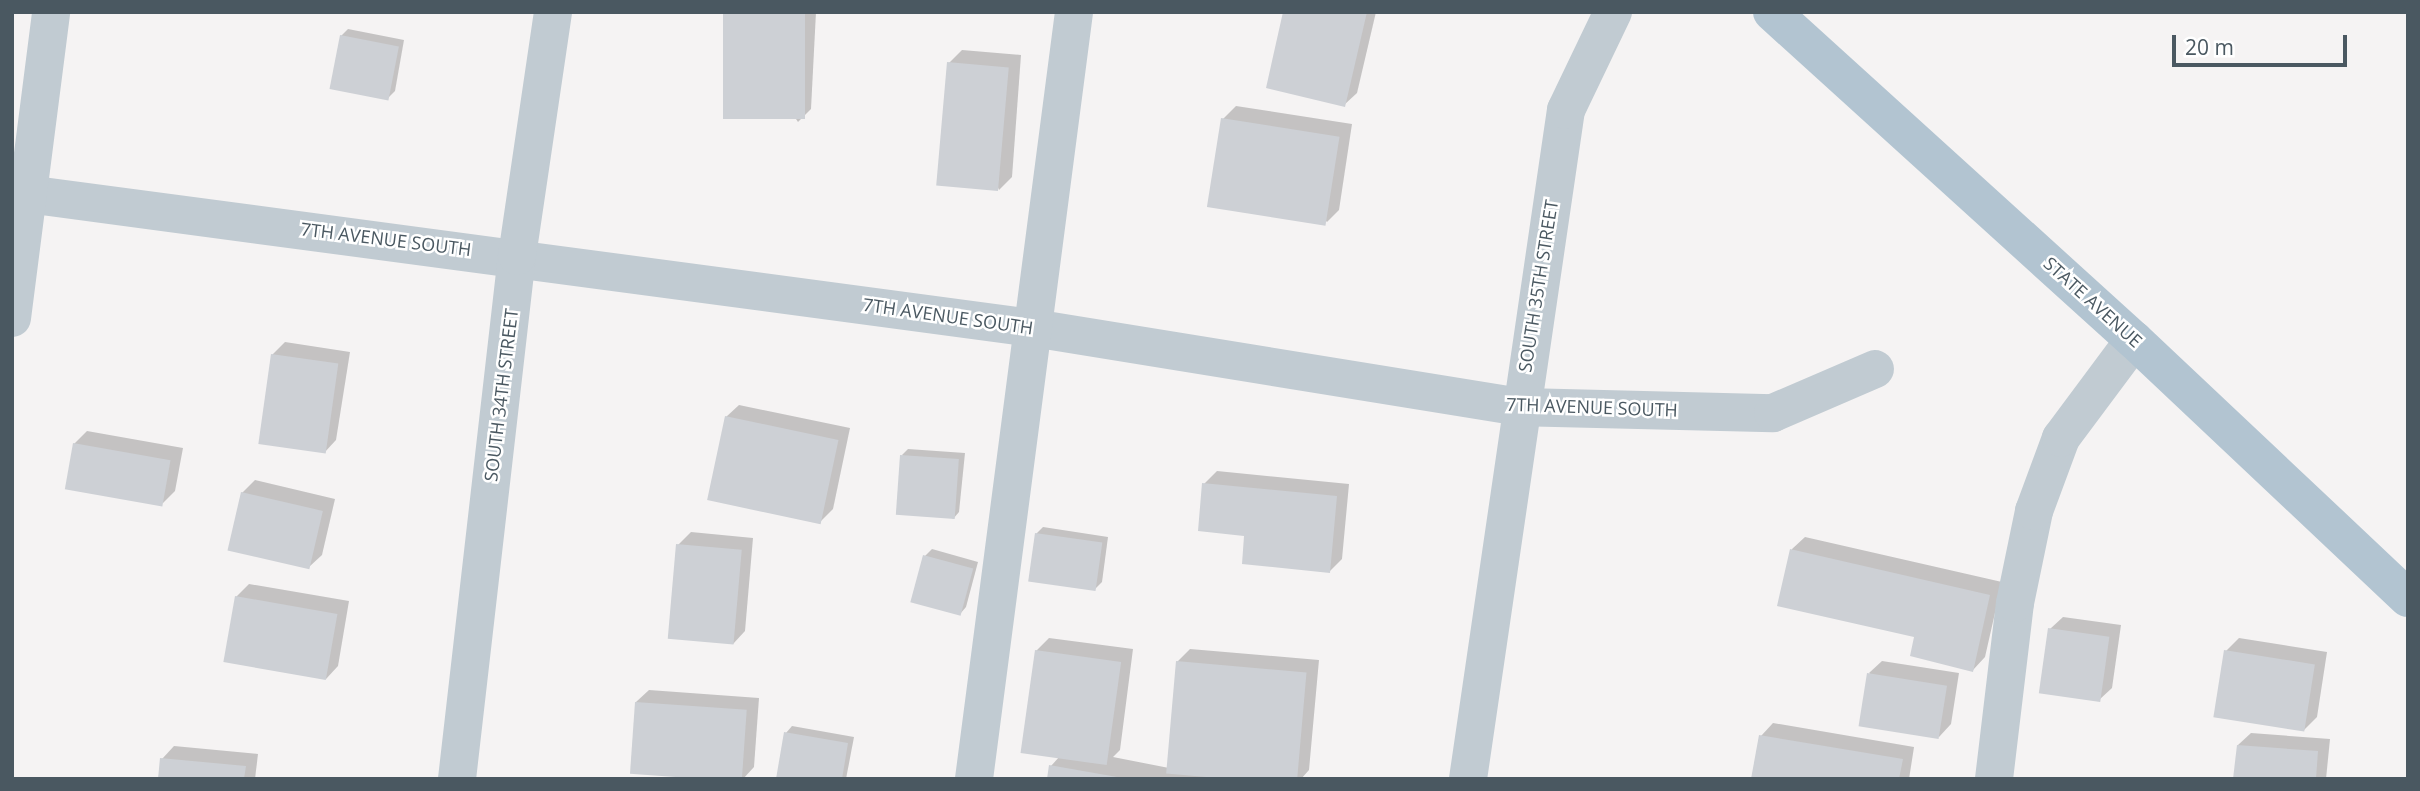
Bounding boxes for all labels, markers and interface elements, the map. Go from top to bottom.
scale bar [2175,21,2350,65]
text: 20 m [2185,33,2234,61]
street label: SOUTH 35TH STREET [1514,198,1562,374]
street label: 7TH AVENUE SOUTH [299,218,473,260]
street label: STATE AVENUE [2039,252,2147,352]
street label: 7TH AVENUE SOUTH [861,293,1035,339]
street label: SOUTH 34TH STREET [480,307,522,483]
street label: 7TH AVENUE SOUTH [1506,393,1678,421]

